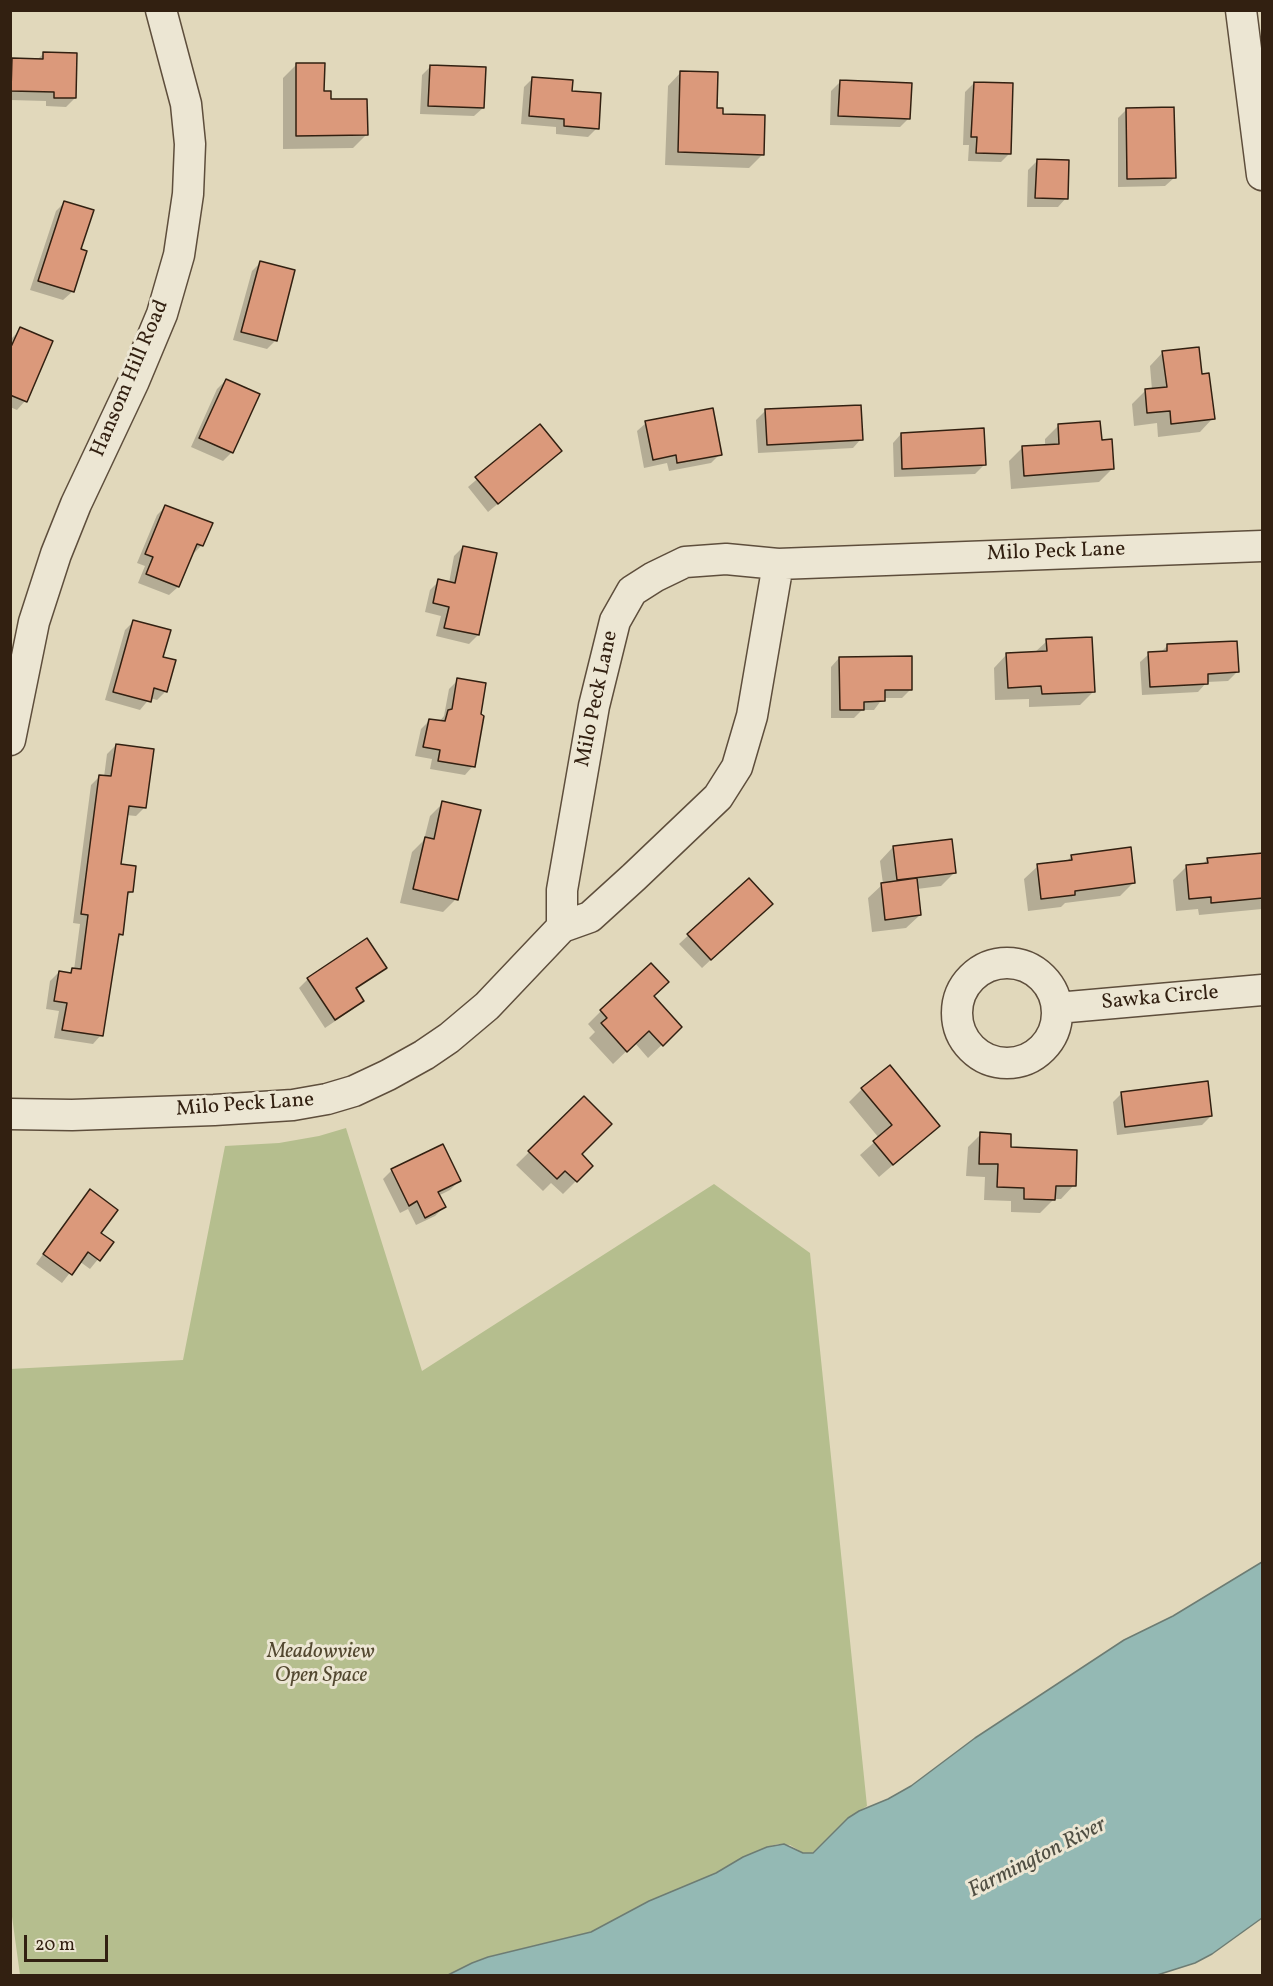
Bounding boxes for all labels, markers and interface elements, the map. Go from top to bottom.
street label: Hansom Hill Road [87,297,175,461]
street label: Milo Peck Lane [986,538,1126,568]
street label: Milo Peck Lane [571,629,625,769]
street label: Sawka Circle [1100,981,1220,1017]
street label: Milo Peck Lane [175,1089,315,1123]
park label: Meadowview Open Space [267,1640,375,1690]
water label: Farmington River [965,1813,1111,1905]
scale bar [27,1923,111,1961]
text: 20 m [35,1933,75,1958]

